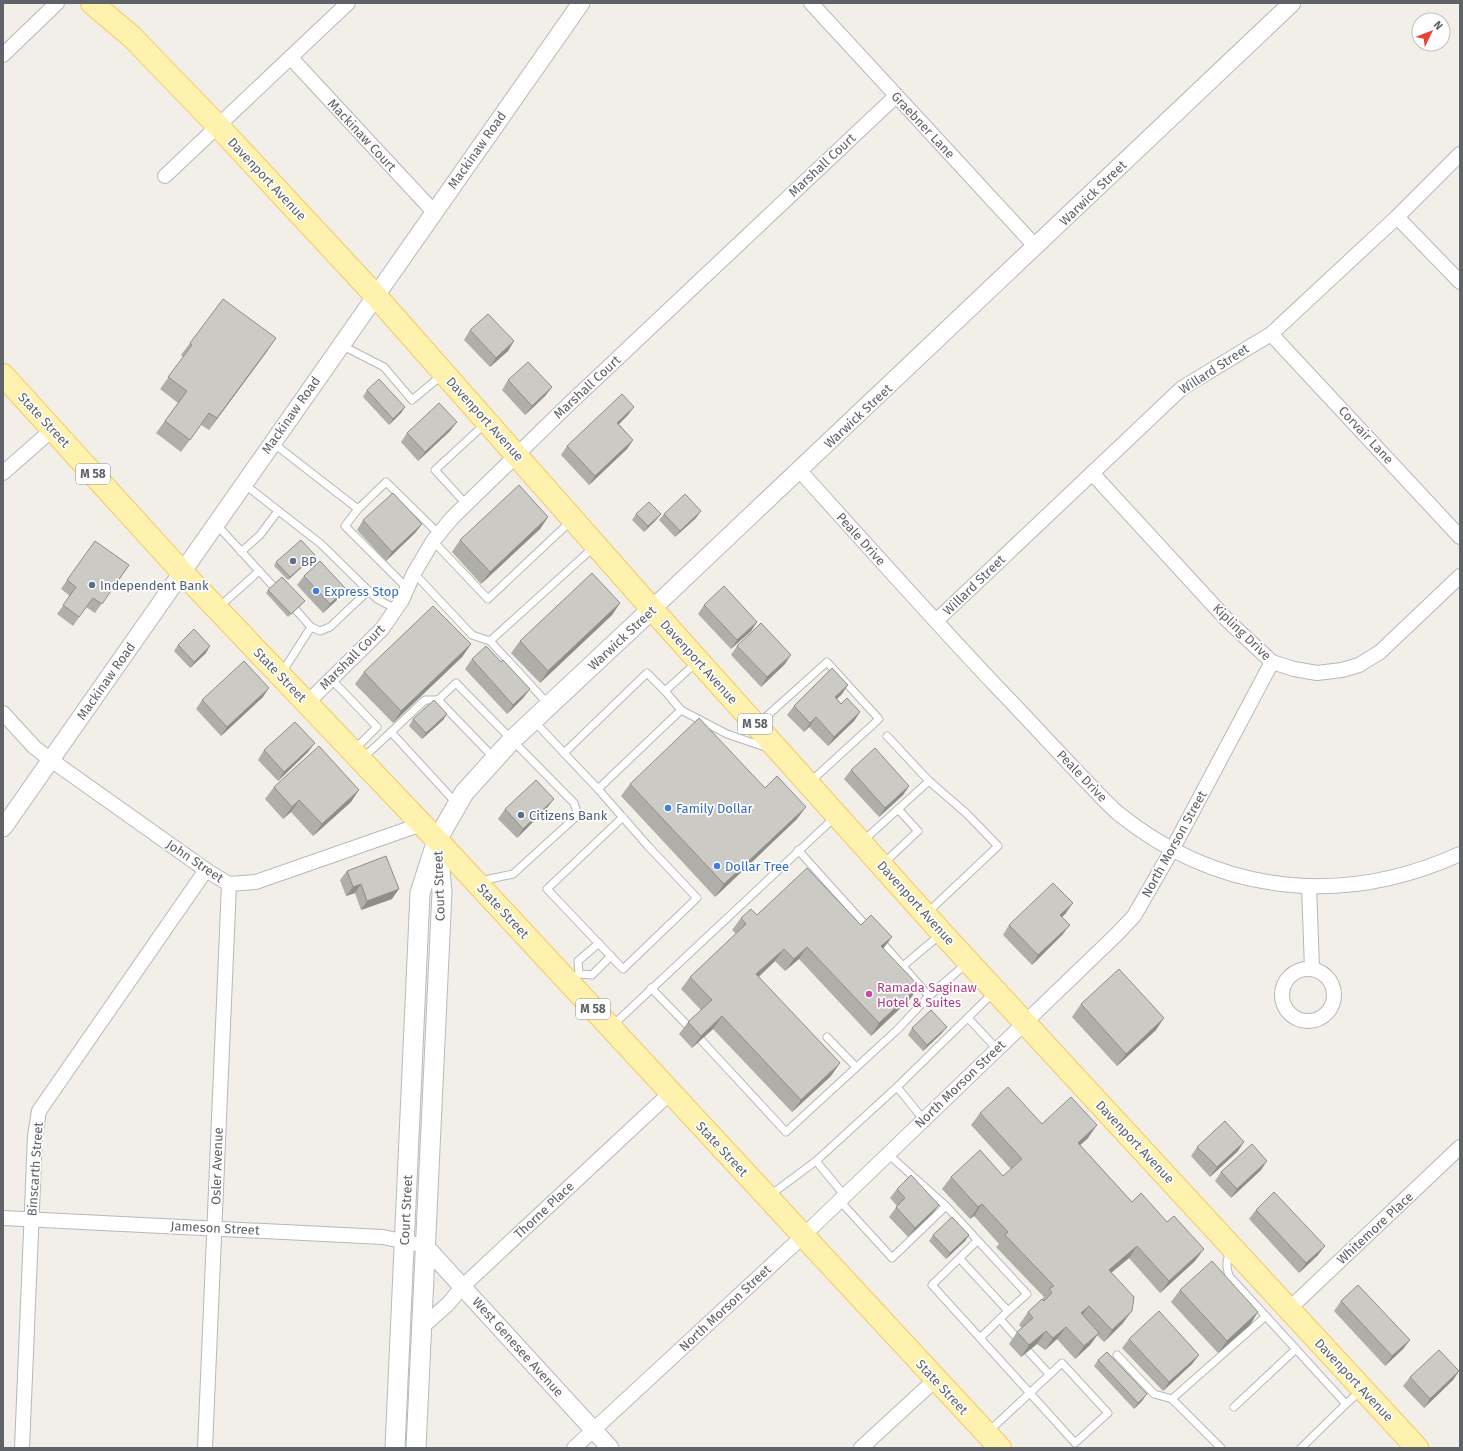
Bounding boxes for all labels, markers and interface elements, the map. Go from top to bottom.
north arrow [1411,12,1451,52]
text: N [1431,18,1445,33]
street label: Graebner Lane [888,88,958,162]
street label: Mackinaw Court [325,96,399,174]
street label: Mackinaw Road [445,108,509,192]
street label: Marshall Court [786,130,859,200]
street label: Davenport Avenue [225,134,309,224]
street label: Warwick Street [1056,157,1130,229]
street label: Willard Street [1176,341,1252,397]
street label: Marshall Court [551,352,624,422]
street label: Mackinaw Road [259,373,323,457]
street label: Davenport Avenue [443,374,527,464]
street label: Warwick Street [821,381,895,451]
street label: State Street [15,390,73,451]
street label: Corvair Lane [1336,403,1396,467]
road number: M 58 [76,464,110,484]
street label: Peale Drive [833,510,889,568]
street label: Willard Street [940,552,1008,618]
place label: BP [301,554,317,569]
marker: BP [288,556,298,566]
place label: Independent Bank [100,578,209,593]
marker: Independent Bank [87,580,97,590]
place label: Express Stop [324,584,399,599]
marker: Express Stop [311,586,321,596]
street label: Kipling Drive [1210,601,1274,663]
street label: Warwick Street [585,603,659,673]
street label: Davenport Avenue [657,617,741,707]
street label: Marshall Court [316,621,388,693]
street label: Mackinaw Road [74,639,138,723]
street label: State Street [251,645,310,705]
road number: M 58 [738,714,772,734]
street label: Peale Drive [1054,747,1110,805]
street label: North Morson Street [1138,788,1210,900]
place label: Family Dollar [676,801,753,816]
marker: Family Dollar [663,803,673,813]
place label: Citizens Bank [529,808,608,823]
marker: Citizens Bank [516,810,526,820]
street label: John Street [164,836,227,886]
street label: Court Street [430,850,448,922]
street label: Davenport Avenue [874,858,958,948]
place label: Dollar Tree [725,859,789,874]
marker: Dollar Tree [712,861,722,871]
street label: State Street [474,881,532,942]
place label: Ramada Saginaw Hotel & Suites [877,980,977,1010]
marker: Ramada Saginaw Hotel & Suites [864,989,874,999]
road number: M 58 [576,999,610,1019]
street label: North Morson Street [912,1037,1009,1131]
street label: Davenport Avenue [1093,1097,1177,1187]
street label: State Street [693,1119,751,1180]
street label: Binscarth Street [24,1121,46,1217]
street label: Osler Avenue [208,1127,226,1205]
street label: Court Street [397,1174,415,1246]
street label: Thorne Place [511,1178,577,1242]
street label: Whitemore Place [1334,1189,1416,1267]
street label: Jameson Street [170,1218,260,1238]
street label: North Morson Street [676,1261,774,1354]
street label: West Genesee Avenue [469,1294,567,1400]
street label: Davenport Avenue [1312,1335,1396,1425]
street label: State Street [913,1357,971,1418]

